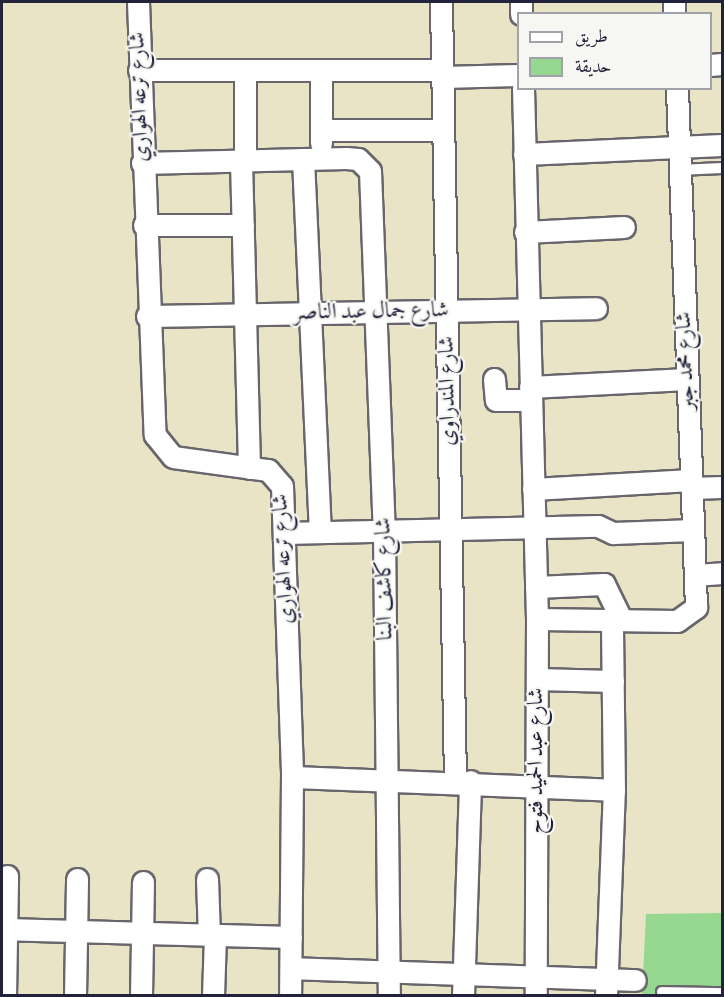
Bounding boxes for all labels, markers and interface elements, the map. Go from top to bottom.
legend [517,12,712,90]
text: طريق [575,25,608,50]
street label: شارع ترعه الهواري [125,31,155,163]
text: حديقة [575,55,611,80]
street label: شارع جمال عبد الناصر [293,297,449,327]
street label: شارع محمد جبر [671,311,701,411]
street label: شارع المندراوي [434,336,462,446]
street label: شارع ترعه الهواري [267,493,301,625]
street label: شارع كاشف البنا [371,517,399,641]
street label: شارع عبد الحميد فتوح [524,688,550,834]

